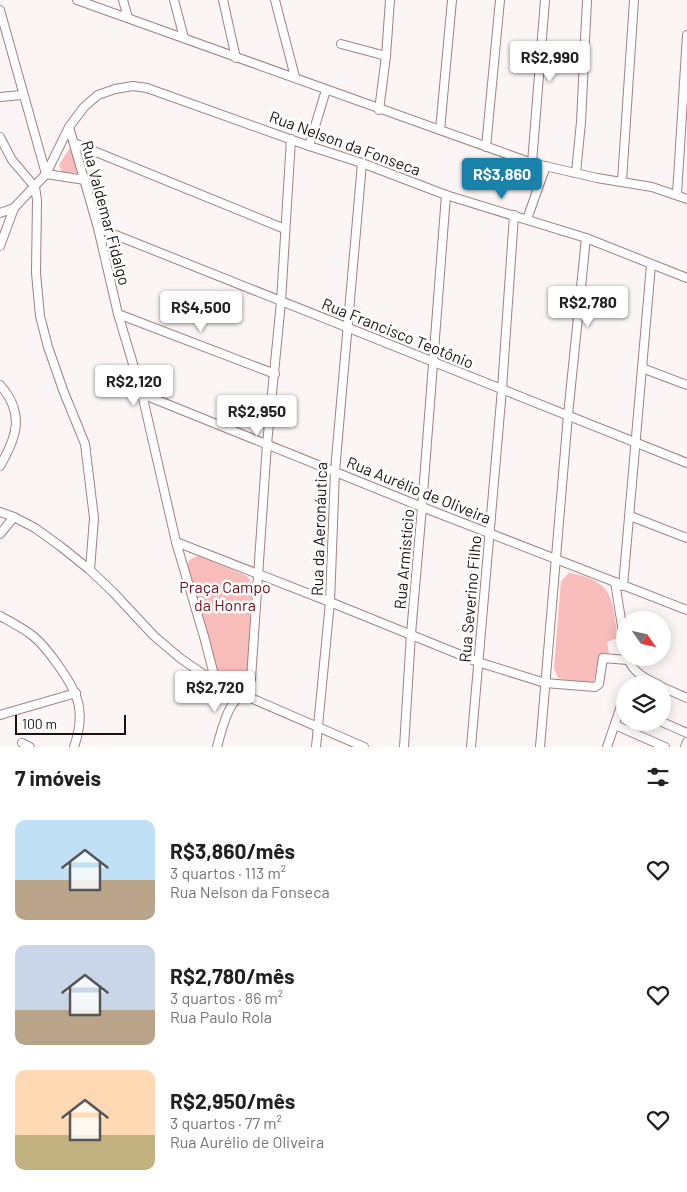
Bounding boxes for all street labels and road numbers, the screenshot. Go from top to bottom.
street label: Rua Nelson da Fonseca [267,106,423,179]
street label: Rua Valdemar Fidalgo [78,138,135,287]
street label: Rua Francisco Teotônio [319,293,477,372]
street label: Rua Aurélio de Oliveira [344,452,494,527]
street label: Rua da Aeronáutica [307,462,330,596]
street label: Rua Armistício [390,508,417,610]
street label: Rua Severino Filho [454,535,485,663]

